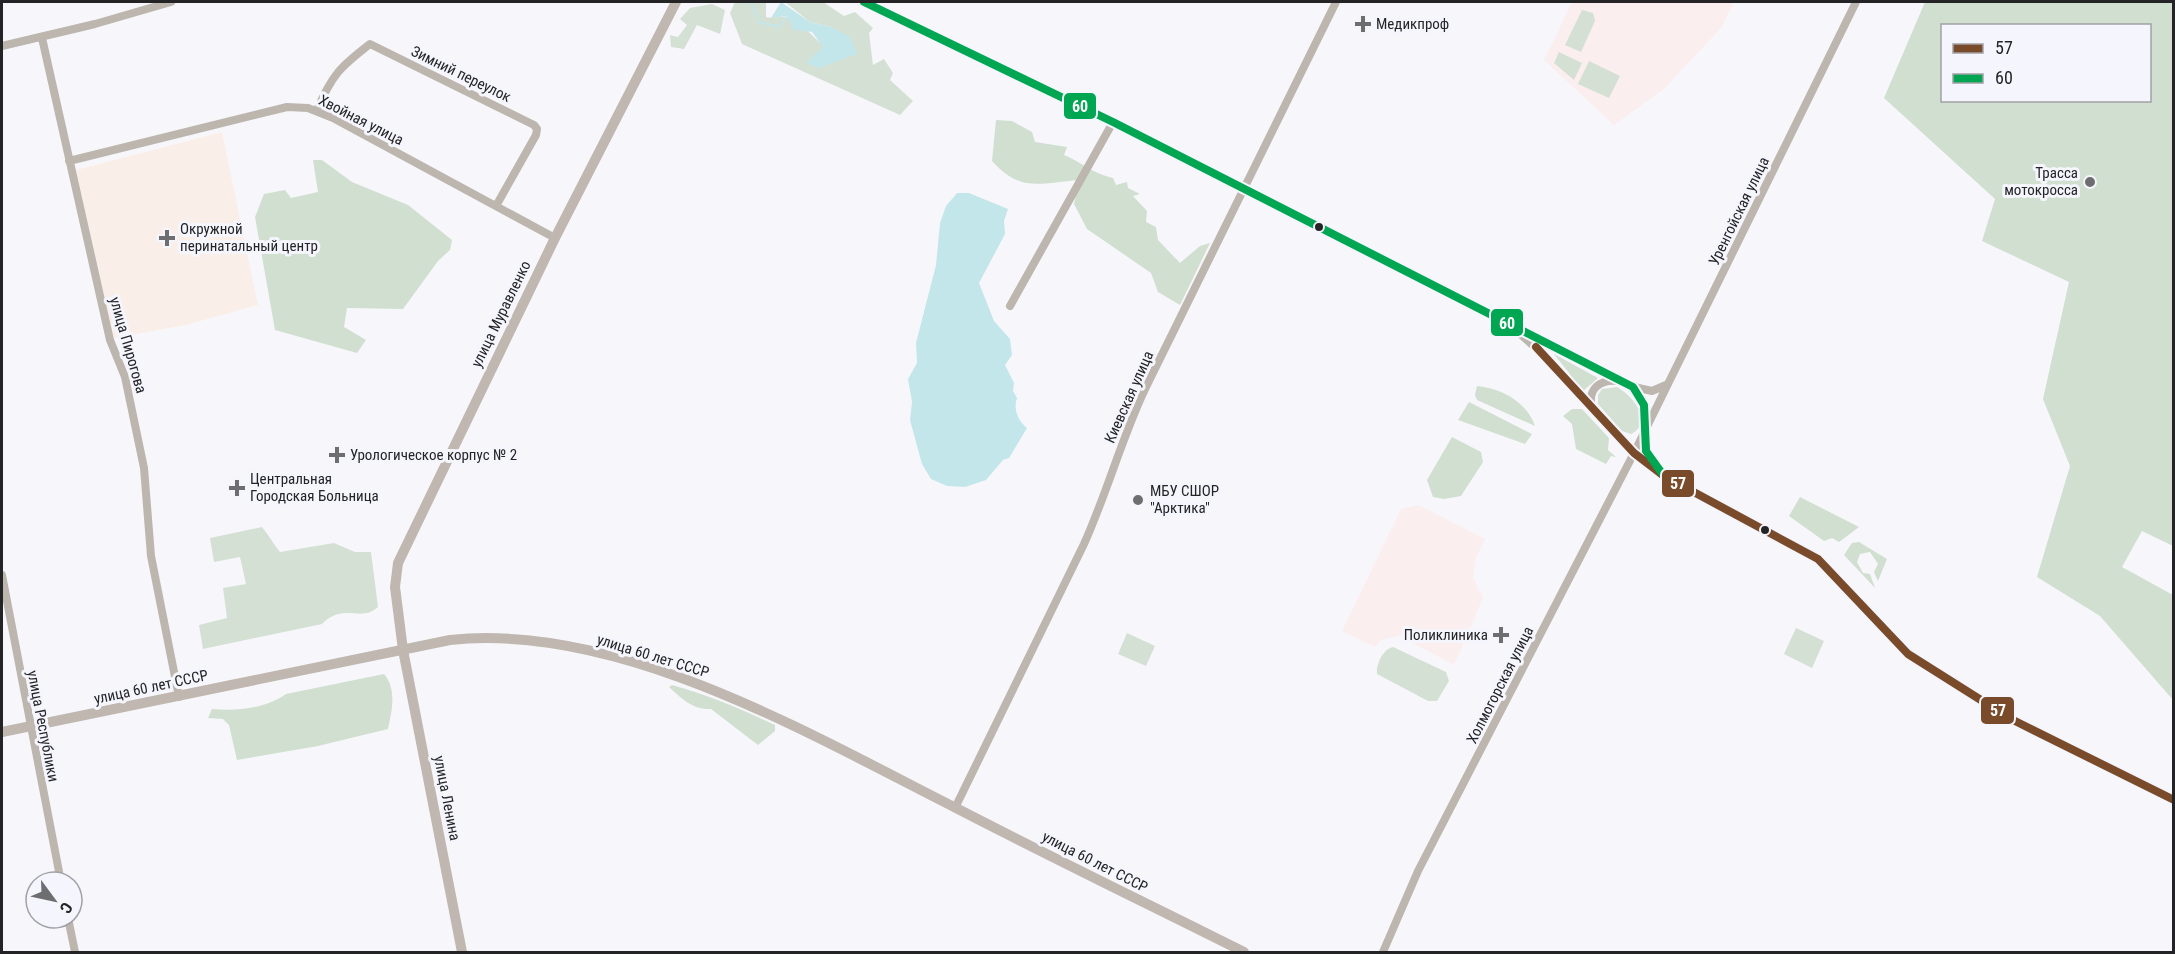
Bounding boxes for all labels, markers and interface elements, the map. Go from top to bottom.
marker: Медикпроф [1354,15,1372,33]
place label: Медикпроф [1376,15,1449,33]
legend [1941,24,2151,102]
text: 57 [1995,37,2013,58]
street label: Зимний переулок [408,42,514,106]
text: 60 [1995,67,2013,88]
street label: Хвойная улица [316,91,406,149]
line badge: 60 [1063,92,1097,120]
text: 60 [1072,97,1088,116]
street label: Уренгойская улица [1705,154,1773,268]
place label: Трасса мотокросса [2004,164,2078,199]
marker: Трасса мотокросса [2083,175,2097,189]
place label: Окружной перинатальный центр [180,220,318,255]
unlabelled marker [1313,221,1325,233]
marker: Окружной перинатальный центр [158,229,176,247]
street label: улица Муравленко [467,258,535,370]
street label: улица Пирогова [106,295,150,395]
line badge: 60 [1490,308,1524,337]
text: 60 [1499,314,1515,333]
street label: Киевская улица [1101,348,1157,446]
marker: Урологическое корпус № 2 [328,446,346,464]
place label: Урологическое корпус № 2 [350,446,517,464]
line badge: 57 [1661,469,1695,498]
place label: Центральная Городская Больница [250,470,379,505]
text: 57 [1670,474,1686,493]
marker: Центральная Городская Больница [228,479,246,497]
place label: МБУ СШОР "Арктика" [1150,482,1219,517]
marker: МБУ СШОР "Арктика" [1131,493,1145,507]
unlabelled marker [1759,524,1771,536]
street label: Холмогорская улица [1463,623,1537,747]
place label: Поликлиника [1404,626,1488,644]
marker: Поликлиника [1492,626,1510,644]
street label: улица 60 лет СССР [595,630,711,682]
street label: улица 60 лет СССР [92,666,210,708]
street label: улица Республики [23,669,63,783]
line badge: 57 [1980,696,2015,725]
text: 57 [1990,701,2006,720]
street label: улица Ленина [430,754,464,842]
street label: улица 60 лет СССР [1039,828,1151,896]
north arrow [24,870,84,930]
text: С [56,899,77,917]

